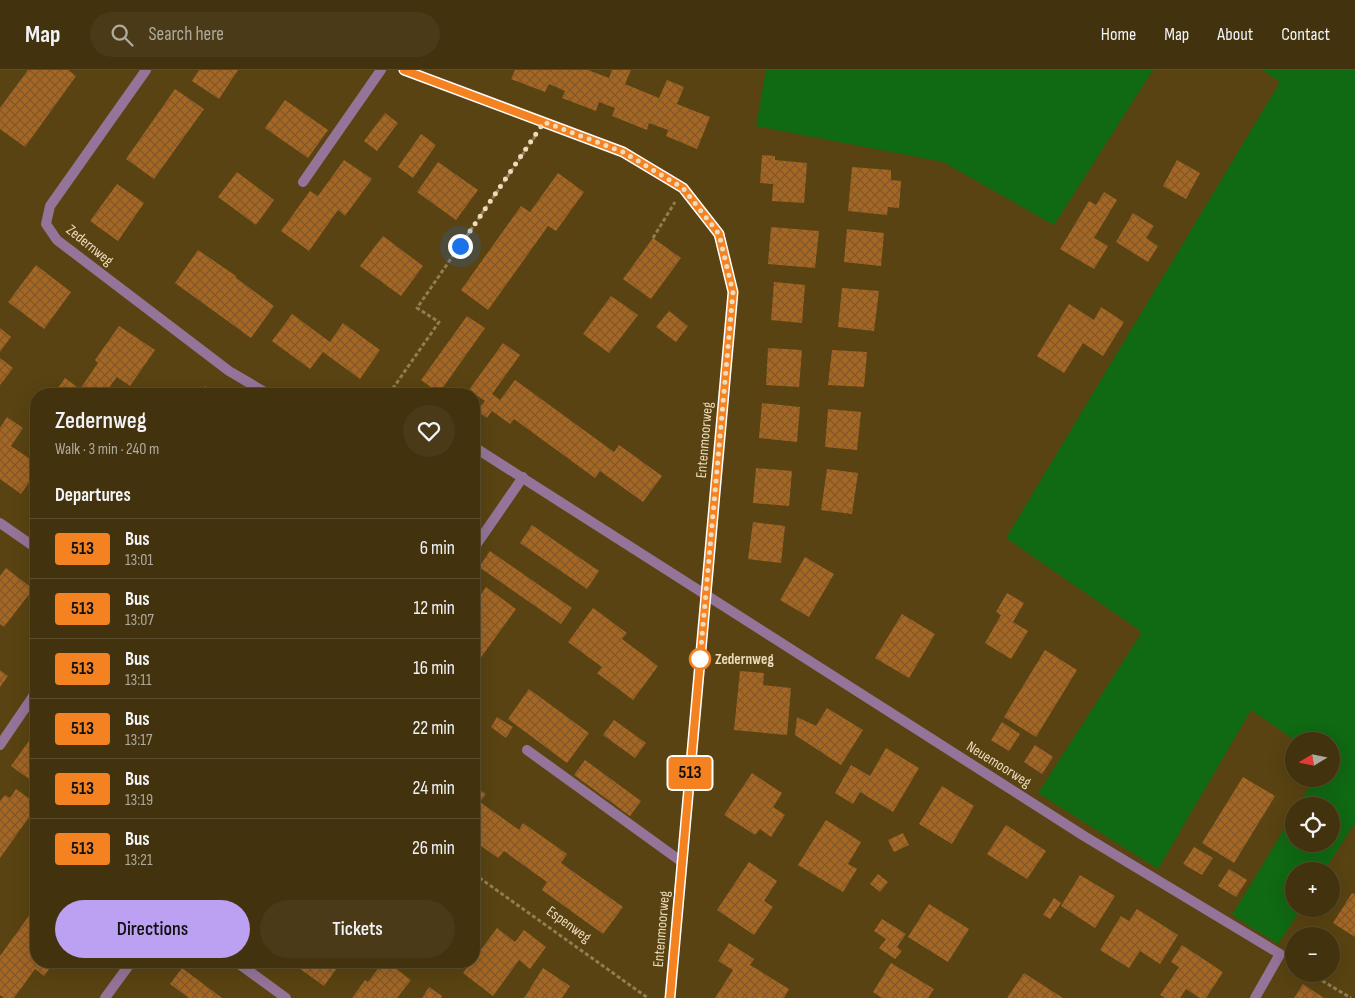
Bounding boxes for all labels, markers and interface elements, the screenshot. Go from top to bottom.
search box [90,12,440,57]
text: Map [25,20,60,49]
icon: search [108,21,136,49]
text: Search here [148,23,224,46]
text: Home [1101,24,1136,45]
text: Map [1164,24,1189,45]
text: About [1217,24,1253,45]
text: Contact [1281,24,1330,45]
street label: Zedernweg [62,221,117,270]
your location [448,234,473,259]
street label: Entenmoorweg [692,401,717,479]
button: heart [403,405,455,457]
text: Zedernweg [55,406,147,435]
text: Walk · 3 min · 240 m [55,440,159,459]
text: Departures [55,484,131,507]
text: Bus [125,528,150,551]
text: 6 min [420,537,455,560]
text: 513 [71,538,94,559]
text: 13:01 [125,551,153,570]
text: Bus [125,588,150,611]
text: 12 min [413,597,455,620]
text: 513 [71,598,94,619]
text: 13:07 [125,611,154,630]
text: Bus [125,648,150,671]
marker: Zedernweg [689,648,711,670]
place label: Zedernweg [715,650,774,669]
text: 16 min [413,657,455,680]
text: 513 [71,658,94,679]
text: 13:11 [125,671,152,690]
text: Bus [125,708,150,731]
text: 22 min [412,717,455,740]
text: 513 [71,718,94,739]
text: 13:17 [125,731,152,750]
north arrow [1285,732,1340,788]
map controls [1285,732,1340,982]
street label: Neuemoorweg [963,737,1035,792]
line badge: 513 [661,757,719,789]
text: 513 [678,762,702,783]
text: Bus [125,768,150,791]
text: 24 min [412,777,455,800]
text: 513 [71,778,94,799]
text: 13:19 [125,791,153,810]
button: locate [1285,797,1340,852]
text: Bus [125,828,150,851]
text: 26 min [412,837,455,860]
text: 513 [71,838,94,859]
text: 13:21 [125,851,153,870]
button: + [1285,862,1340,917]
street label: Entenmoorweg [649,890,674,968]
button: Directions [55,900,250,958]
button: Tickets [260,900,455,958]
street label: Espenweg [543,902,595,947]
button: − [1285,927,1340,982]

